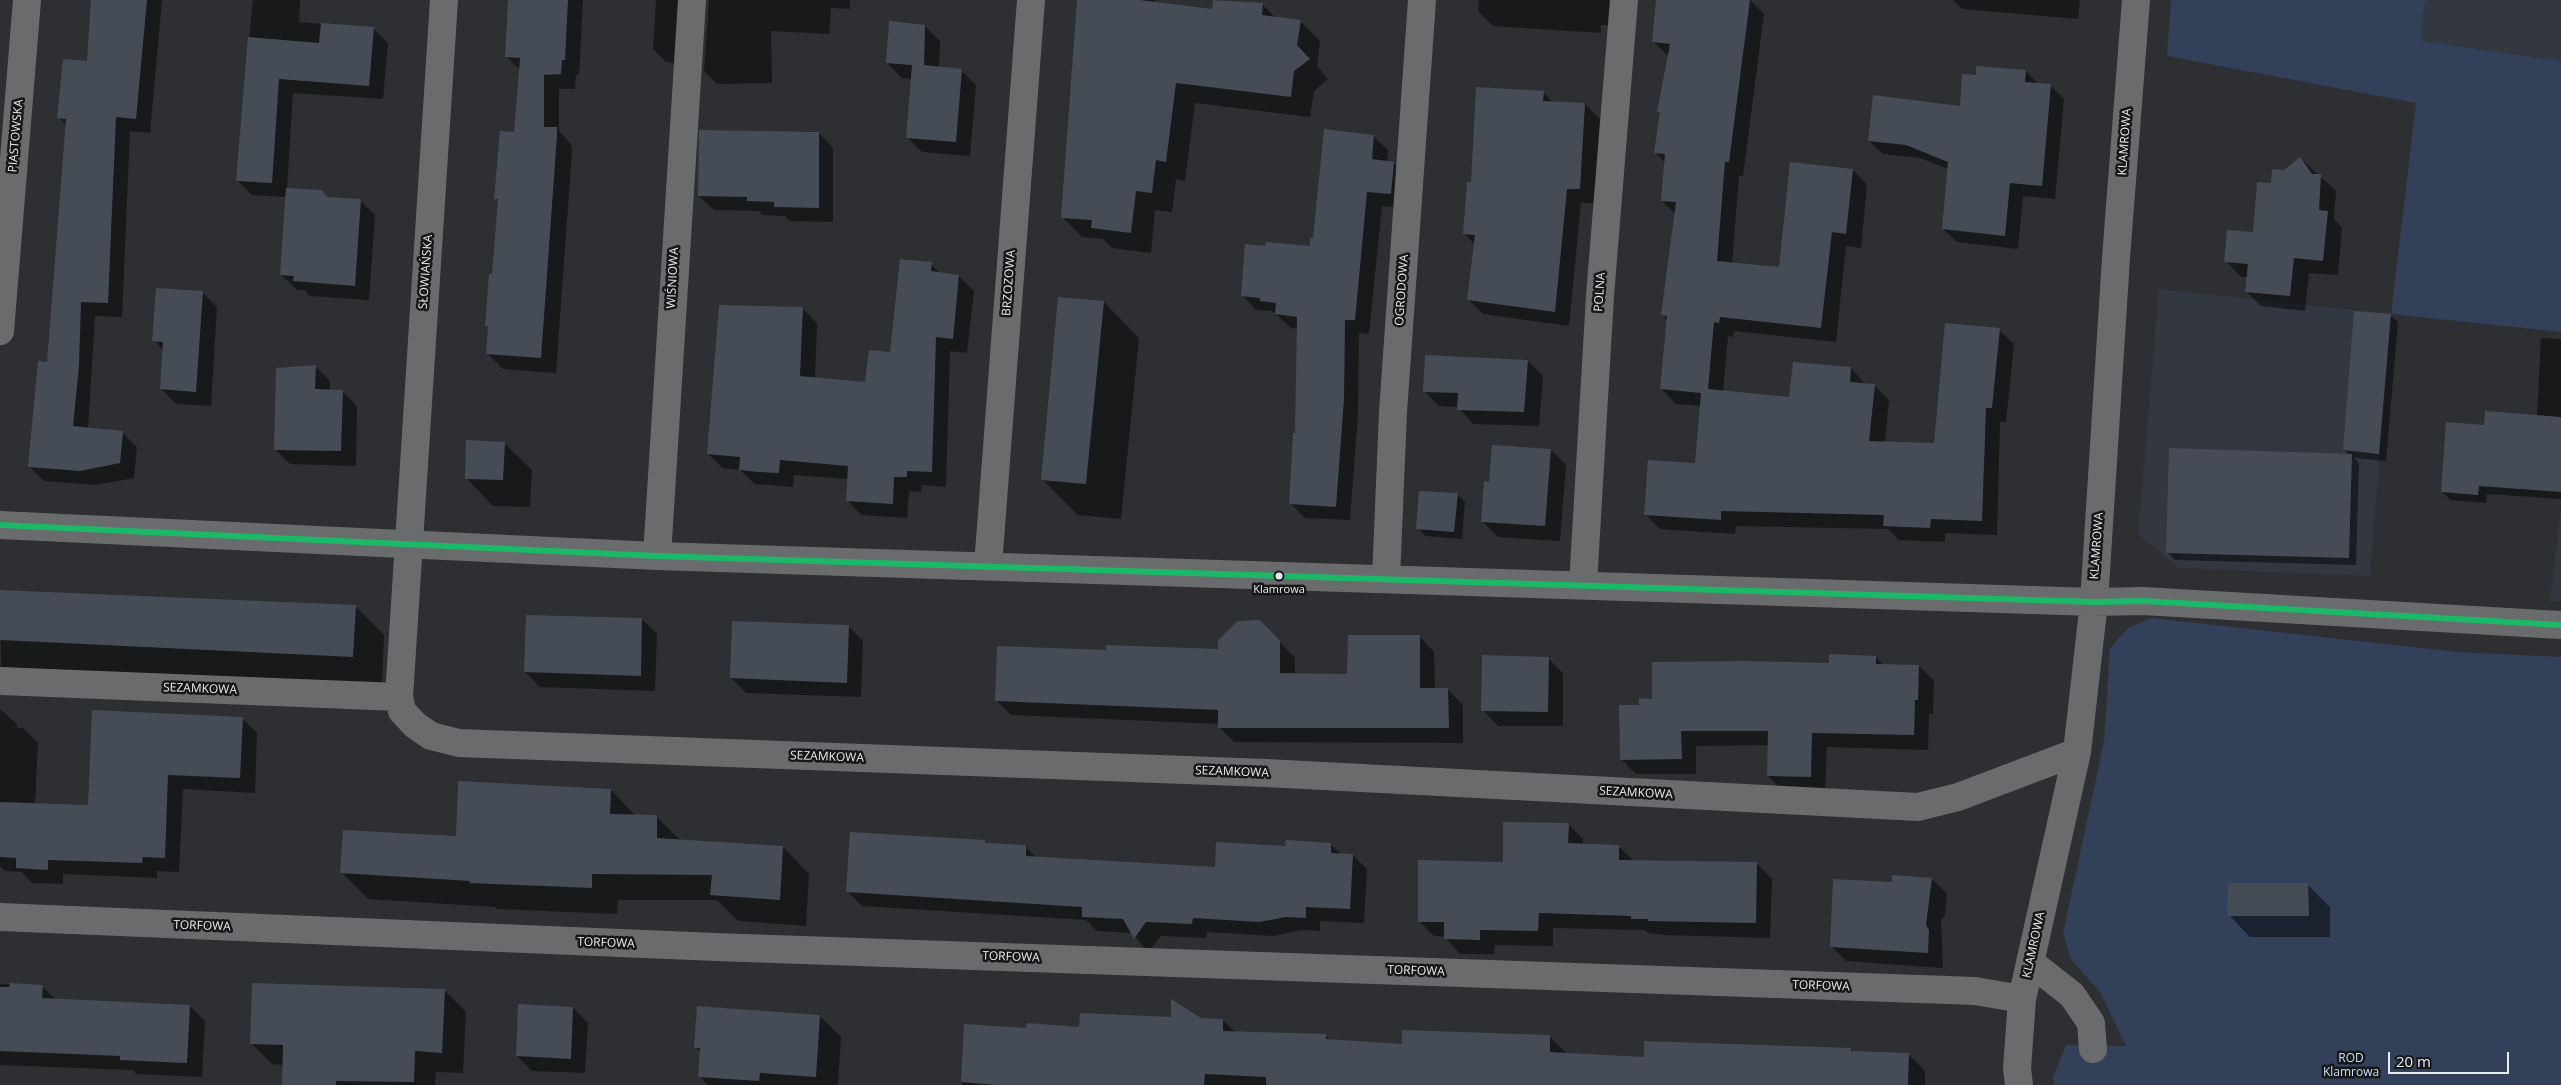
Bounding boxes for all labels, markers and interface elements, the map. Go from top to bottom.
street label: PIASTOWSKA [6,99,26,173]
street label: KLAMROWA [2115,108,2135,176]
street label: SŁOWIAŃSKA [416,234,436,310]
street label: WIŚNIOWA [664,247,682,309]
street label: BRZOZOWA [1000,249,1018,317]
street label: OGRODOWA [1392,254,1412,326]
street label: POLNA [1591,272,1609,312]
street label: KLAMROWA [2087,512,2107,580]
marker: Klamrowa [1274,571,1284,581]
place label: Klamrowa [1253,583,1305,597]
street label: SEZAMKOWA [163,681,237,697]
street label: SEZAMKOWA [790,749,864,765]
street label: SEZAMKOWA [1195,764,1269,780]
street label: SEZAMKOWA [1599,784,1673,802]
street label: KLAMROWA [2020,911,2048,979]
street label: TORFOWA [173,918,231,934]
street label: TORFOWA [577,935,635,951]
street label: TORFOWA [982,949,1040,965]
street label: TORFOWA [1387,963,1445,979]
street label: TORFOWA [1792,978,1850,994]
scale bar [2391,1042,2512,1074]
text: 20 m [2396,1051,2431,1071]
park label: ROD Klamrowa [2323,1052,2379,1080]

